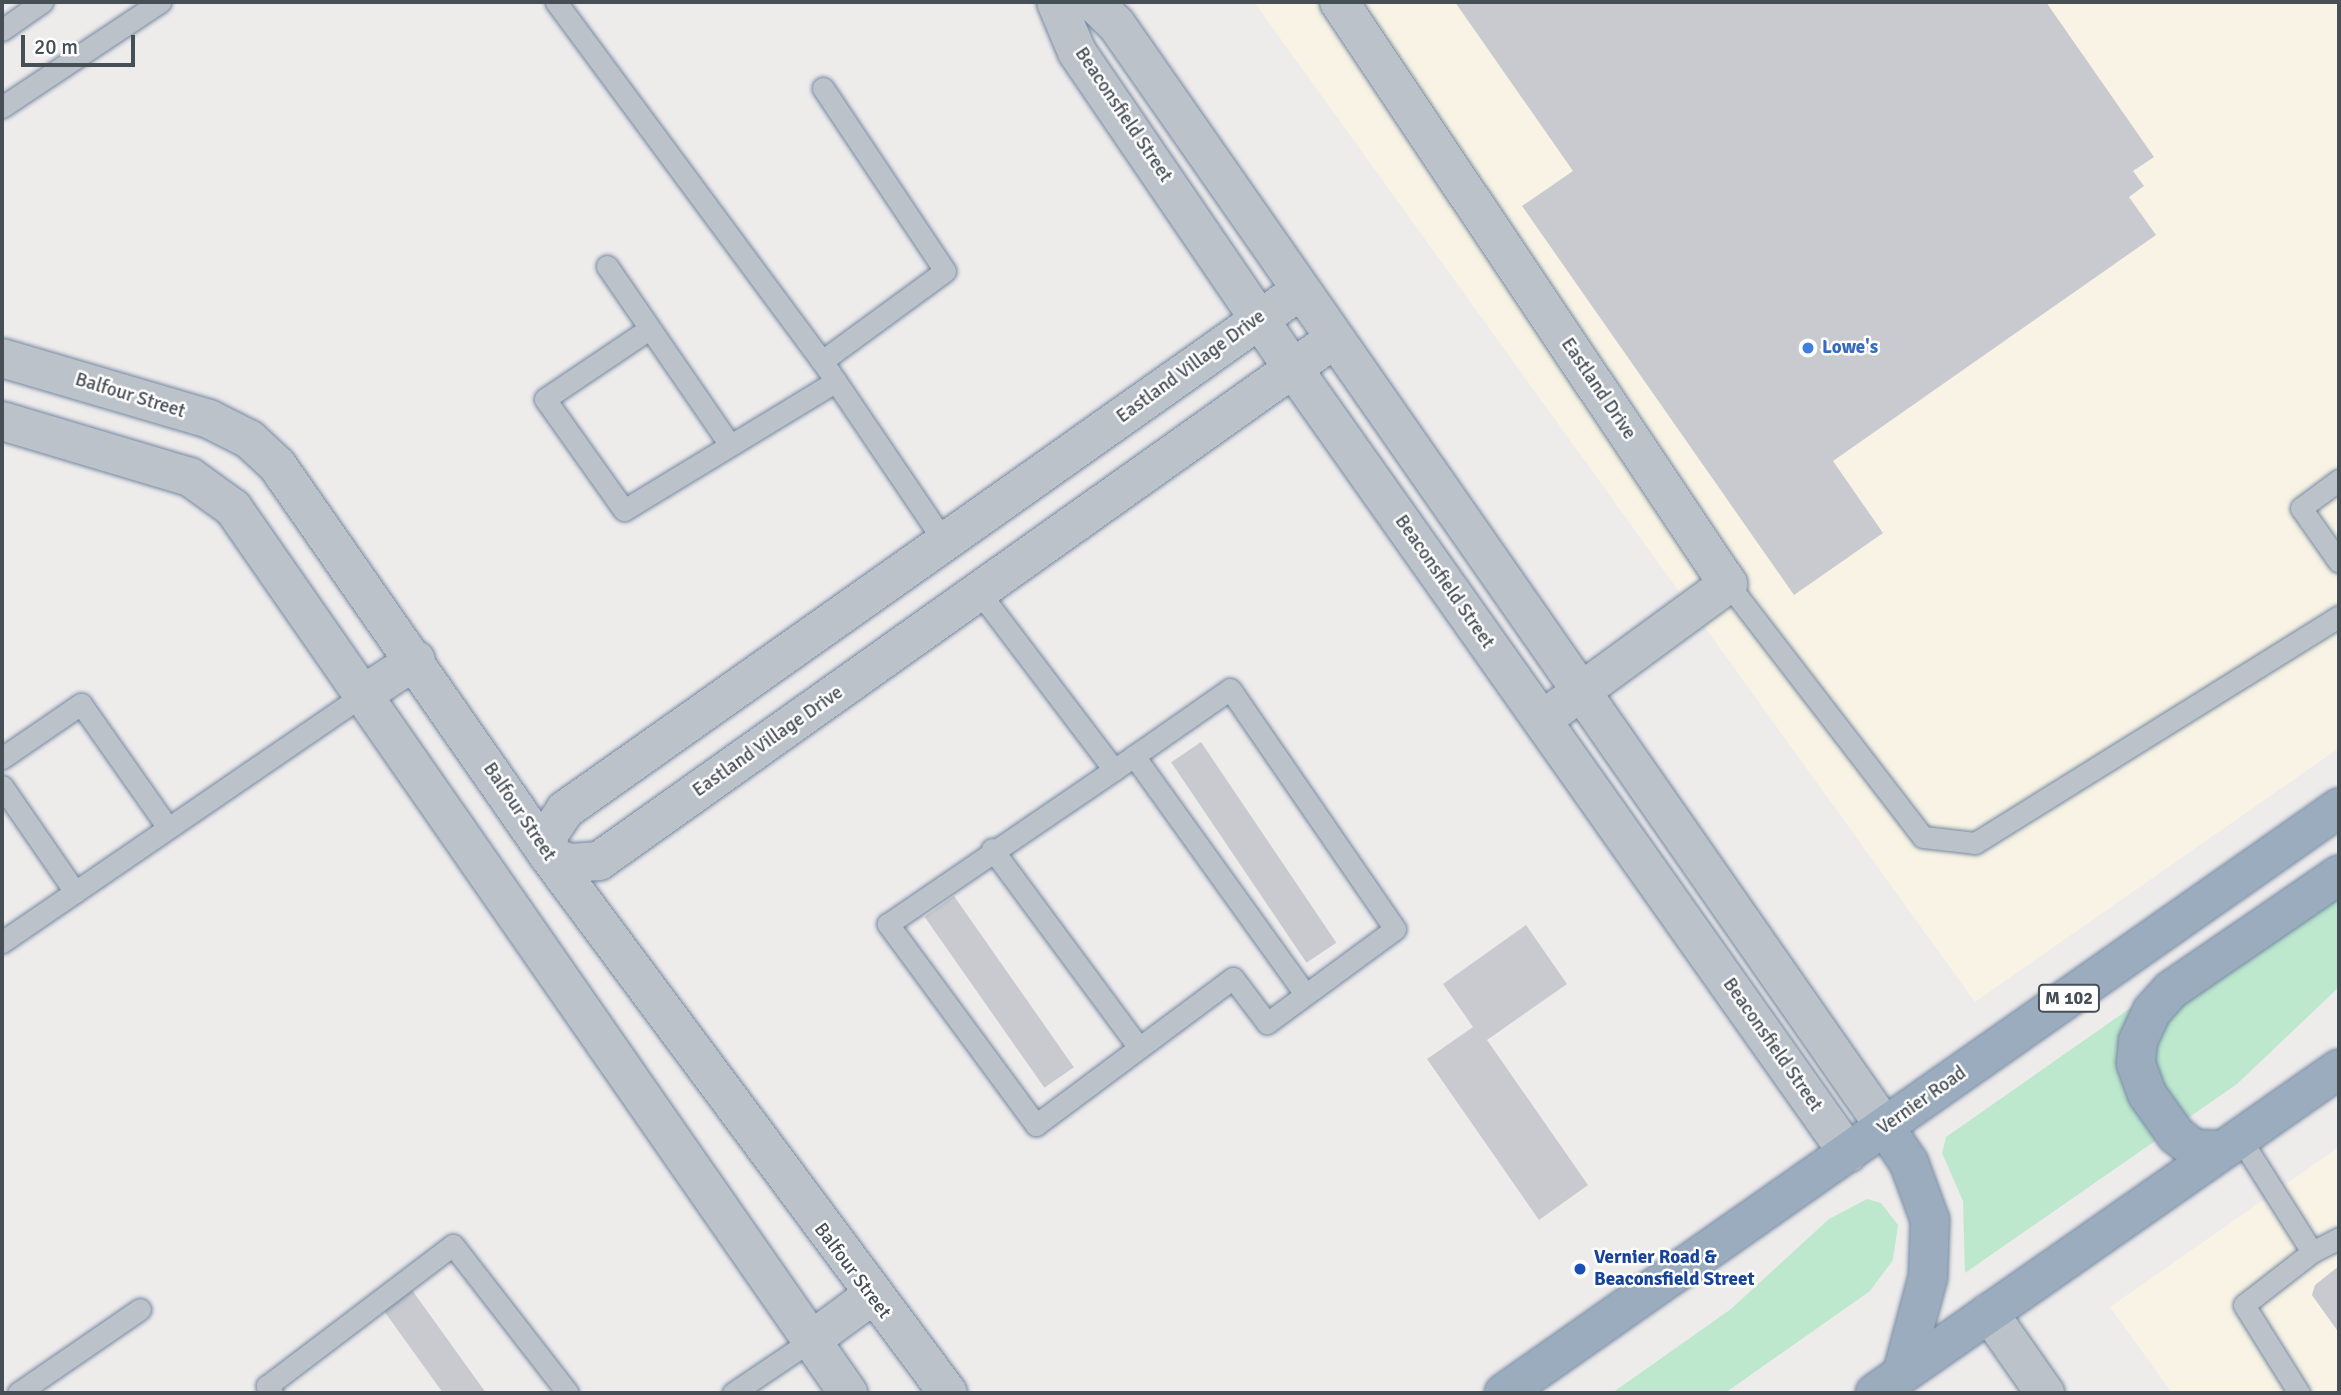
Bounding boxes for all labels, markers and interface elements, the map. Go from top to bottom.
scale bar [24,21,138,65]
text: 20 m [34,34,78,60]
street label: Beaconsfield Street [1069,43,1177,187]
street label: Eastland Village Drive [1112,305,1270,429]
street label: Eastland Drive [1556,334,1640,444]
place label: Lowe's [1822,337,1878,359]
marker: Lowe's [1800,340,1816,356]
street label: Balfour Street [72,368,188,424]
street label: Beaconsfield Street [1389,511,1499,653]
street label: Eastland Village Drive [689,682,847,802]
street label: Balfour Street [478,758,560,866]
street label: Beaconsfield Street [1717,974,1827,1116]
road number: M 102 [2038,984,2100,1013]
street label: Vernier Road [1873,1062,1971,1140]
street label: Balfour Street [809,1219,895,1323]
place label: Vernier Road & Beaconsfield Street [1594,1247,1755,1291]
marker: Vernier Road & Beaconsfield Street [1572,1261,1588,1277]

